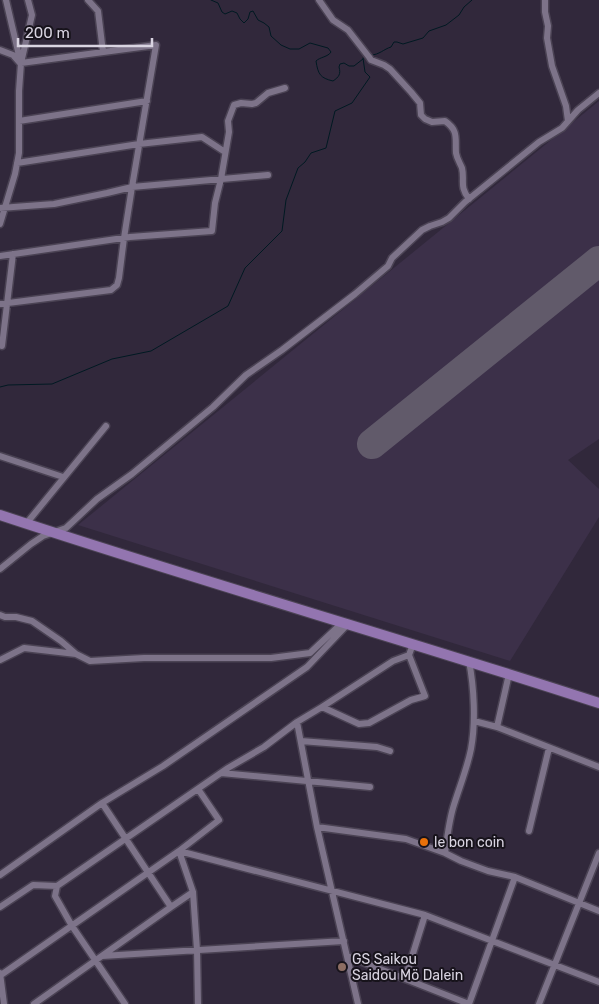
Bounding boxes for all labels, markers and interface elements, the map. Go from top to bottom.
scale bar [18,15,151,47]
text: 200 m [25,24,70,42]
place label: le bon coin [434,834,505,851]
marker: le bon coin [418,836,430,848]
place label: GS Saikou Saidou Mö Dalein [352,951,463,984]
marker: GS Saikou Saidou Mö Dalein [336,961,348,973]

